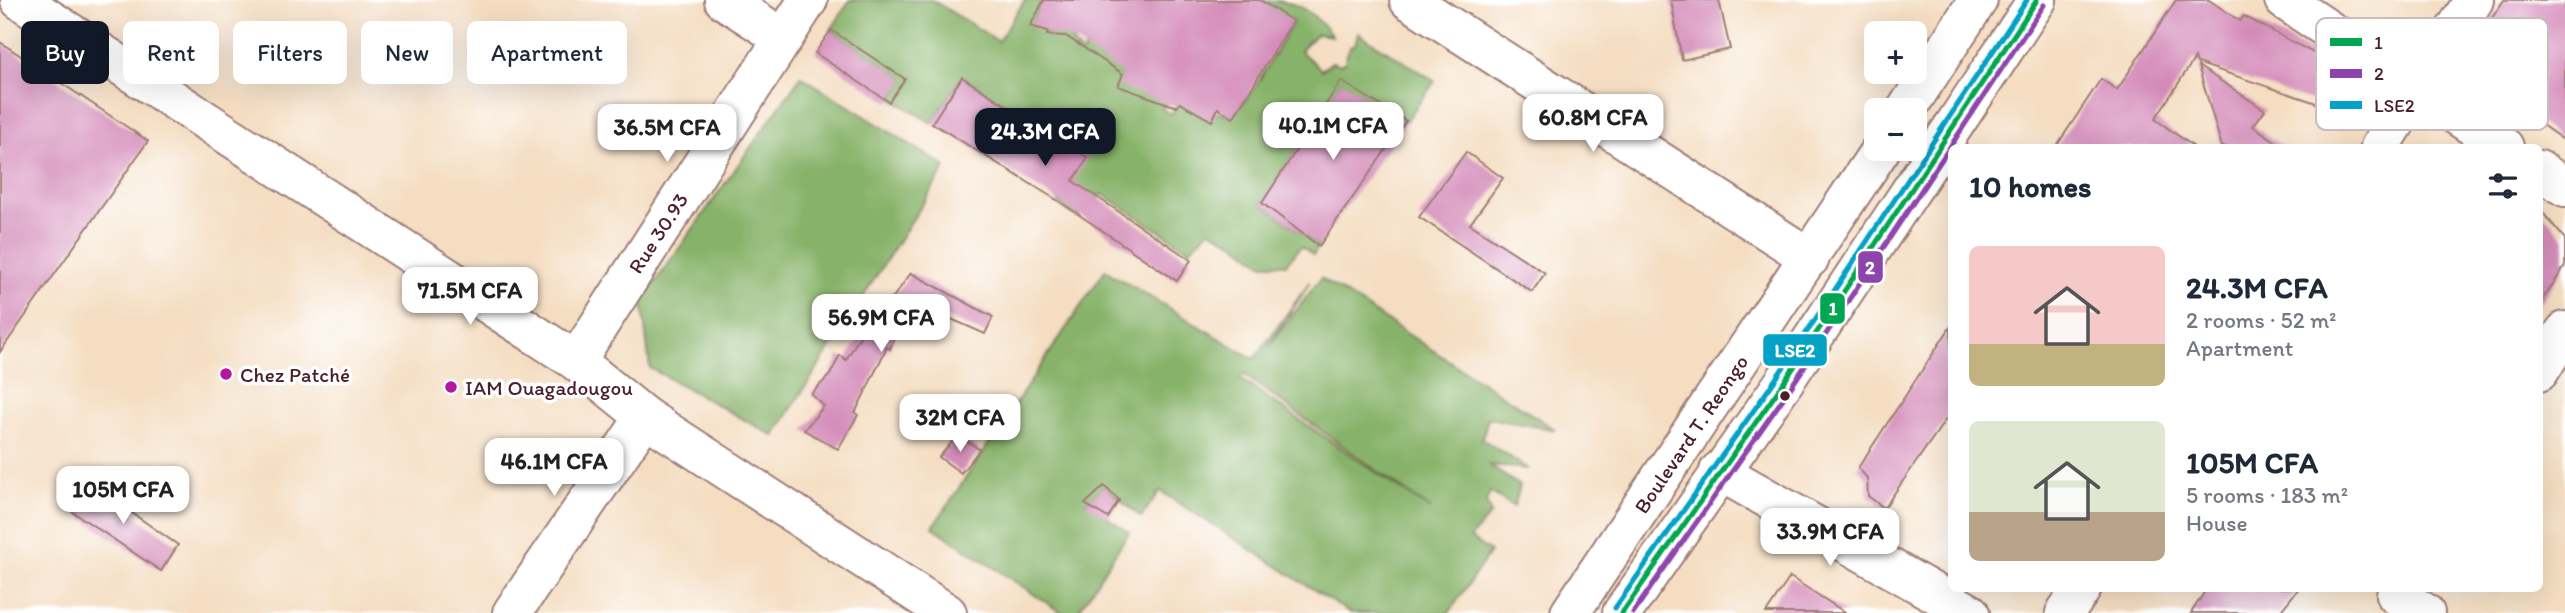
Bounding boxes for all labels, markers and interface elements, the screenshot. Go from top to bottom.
legend [2316,18,2548,130]
chip: Buy [21,21,109,84]
chip: Rent [123,21,219,84]
chip: Filters [233,21,347,84]
chip: New [361,21,453,84]
chip: Apartment [467,21,627,84]
map controls [1864,21,1927,161]
button: + [1864,21,1927,84]
text: 1 [2374,31,2383,54]
text: 2 [2374,62,2384,85]
pin: 60.8M CFA [1513,94,1673,154]
text: LSE2 [2374,94,2415,117]
button: − [1864,98,1927,161]
pin: 40.1M CFA [1253,102,1413,162]
text: 60.8M CFA [1538,103,1648,131]
pin: 36.5M CFA [587,104,747,164]
pin: 24.3M CFA [965,108,1125,168]
text: 40.1M CFA [1279,111,1387,139]
text: 36.5M CFA [614,113,720,141]
text: 24.3M CFA [991,117,1099,145]
icon: filters [2484,167,2522,205]
text: 10 homes [1969,168,2092,205]
street label: Rue 30.93 [623,188,693,278]
line badge: 2 [1857,250,1884,284]
text: 2 [1865,256,1875,279]
pin: 71.5M CFA [390,268,550,327]
text: 24.3M CFA [2186,269,2328,306]
icon: home [2025,274,2109,358]
text: 71.5M CFA [418,276,522,304]
line badge: 1 [1819,292,1846,325]
pin: 56.9M CFA [801,294,961,354]
text: 1 [1829,297,1838,320]
text: 56.9M CFA [828,303,934,331]
text: 2 rooms · 52 m² [2186,306,2336,334]
line badge: LSE2 [1762,333,1828,367]
text: Apartment [2186,334,2293,362]
text: LSE2 [1775,339,1815,362]
street label: Boulevard T. Reongo [1629,350,1753,518]
place label: Chez Patché [240,362,350,387]
marker: Chez Patché [218,366,234,382]
place label: IAM Ouagadougou [465,375,633,400]
marker: IAM Ouagadougou [443,379,459,395]
unlabelled marker [1778,389,1792,403]
pin: 32M CFA [895,394,1025,454]
text: 32M CFA [915,403,1005,431]
pin: 46.1M CFA [474,438,634,498]
text: 105M CFA [2186,444,2318,481]
text: 46.1M CFA [501,447,607,475]
icon: home [2025,449,2109,533]
pin: 105M CFA [51,466,195,526]
text: 105M CFA [72,475,174,503]
text: 5 rooms · 183 m² [2186,481,2348,509]
pin: 33.9M CFA [1750,508,1910,568]
text: House [2186,509,2248,537]
text: 33.9M CFA [1776,517,1884,545]

